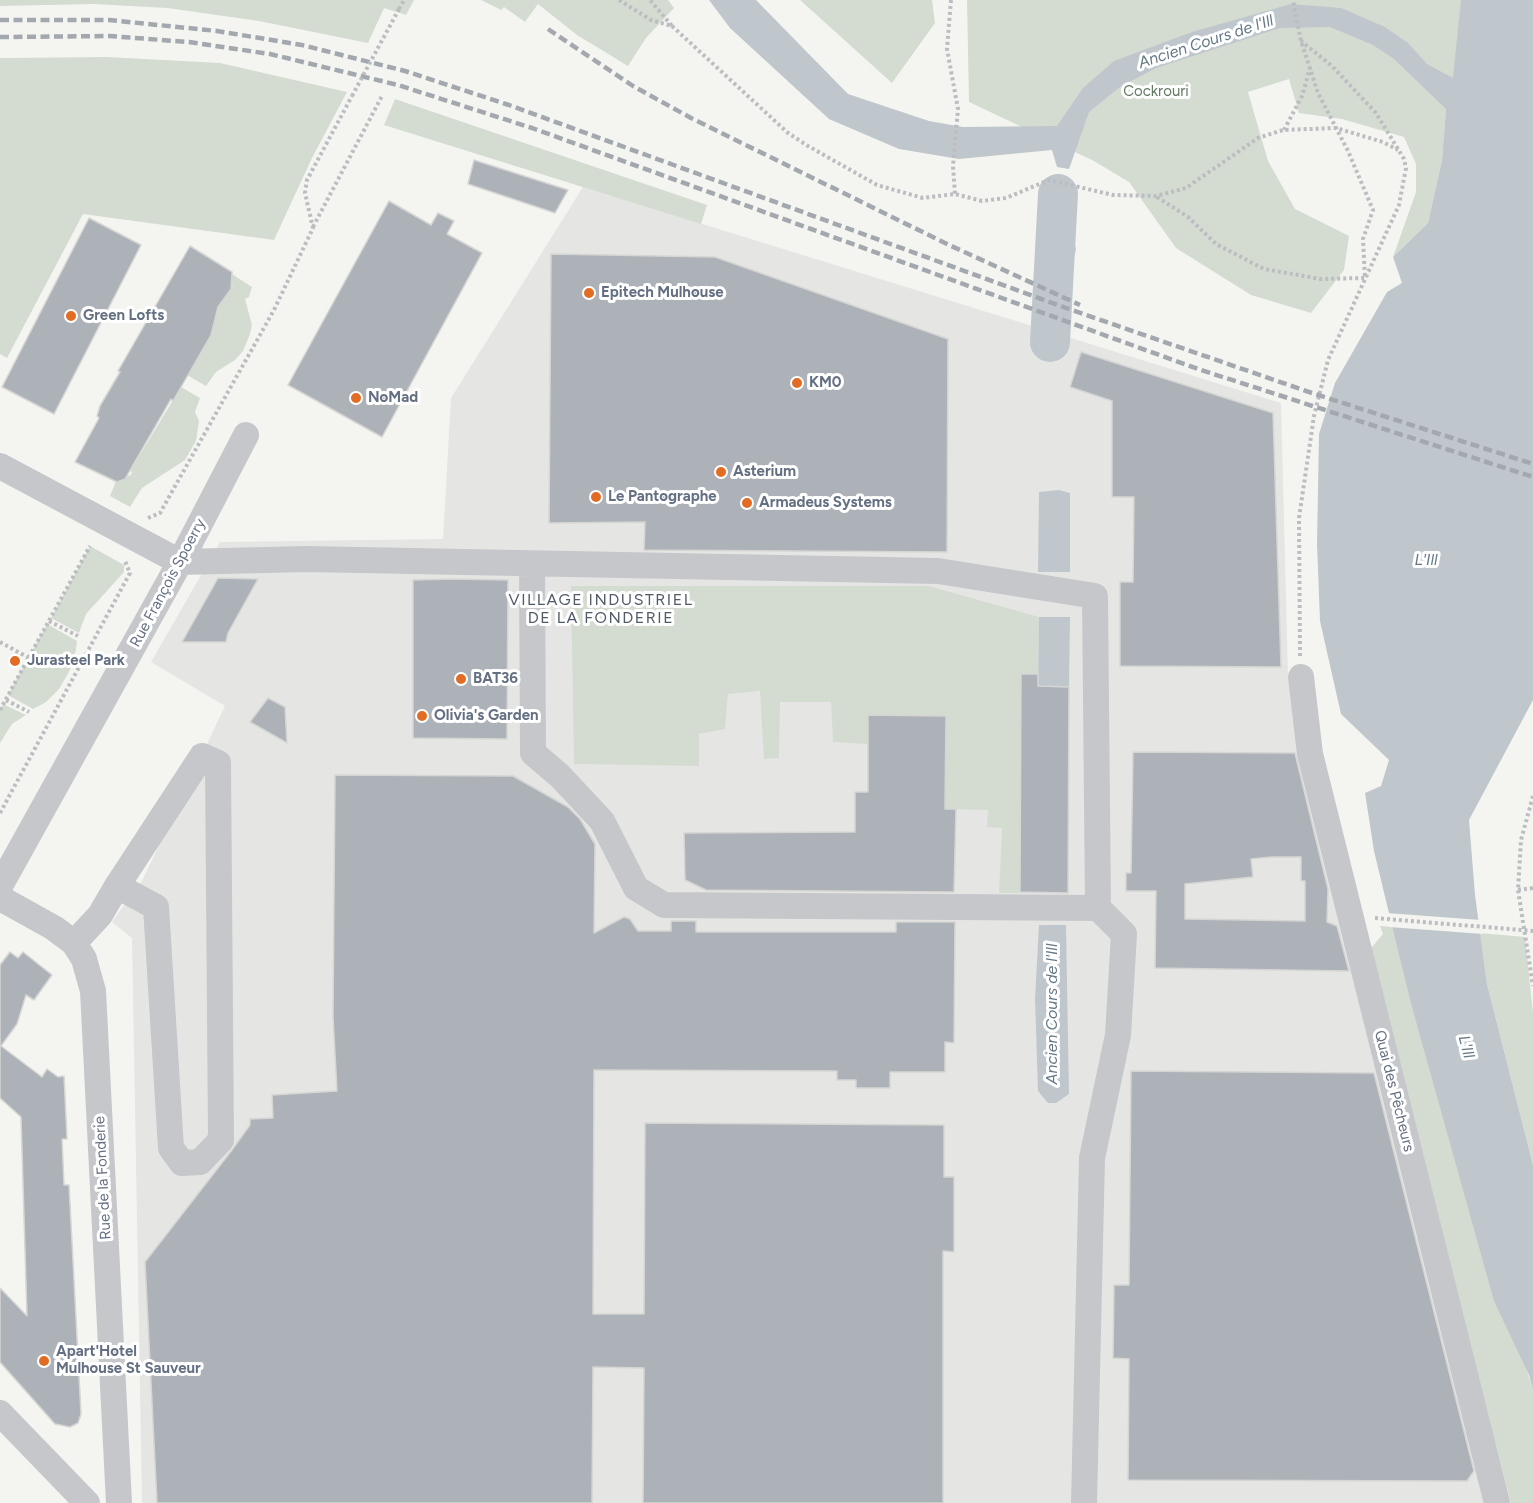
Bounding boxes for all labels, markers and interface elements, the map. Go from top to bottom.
water label: Ancien Cours de l'Ill [1136,11,1276,73]
park label: Cockrouri [1123,83,1189,101]
place label: Epitech Mulhouse [601,284,723,302]
marker: Epitech Mulhouse [582,286,596,300]
place label: Green Lofts [83,307,164,325]
marker: Green Lofts [64,309,78,323]
place label: KM0 [809,374,842,392]
marker: KM0 [790,376,804,390]
place label: NoMad [368,389,418,407]
marker: NoMad [349,391,363,405]
place label: Asterium [733,463,796,481]
marker: Asterium [714,465,728,479]
place label: Le Pantographe [608,488,717,506]
marker: Le Pantographe [589,490,603,504]
place label: Armadeus Systems [759,494,892,512]
marker: Armadeus Systems [740,496,754,510]
street label: Rue François Spoerry [127,516,209,650]
water label: L'Ill [1415,550,1437,570]
district label: VILLAGE INDUSTRIEL DE LA FONDERIE [509,590,693,628]
place label: Jurasteel Park [27,652,125,670]
marker: Jurasteel Park [8,654,22,668]
place label: BAT36 [473,670,518,688]
marker: BAT36 [454,672,468,686]
place label: Olivia's Garden [434,707,539,725]
marker: Olivia's Garden [415,709,429,723]
water label: Ancien Cours de l'Ill [1042,944,1062,1084]
street label: Quai des Pêcheurs [1370,1028,1418,1154]
water label: L'Ill [1454,1033,1478,1061]
street label: Rue de la Fonderie [91,1116,115,1240]
place label: Apart'Hotel Mulhouse St Sauveur [56,1343,201,1378]
marker: Apart'Hotel Mulhouse St Sauveur [37,1354,51,1368]

